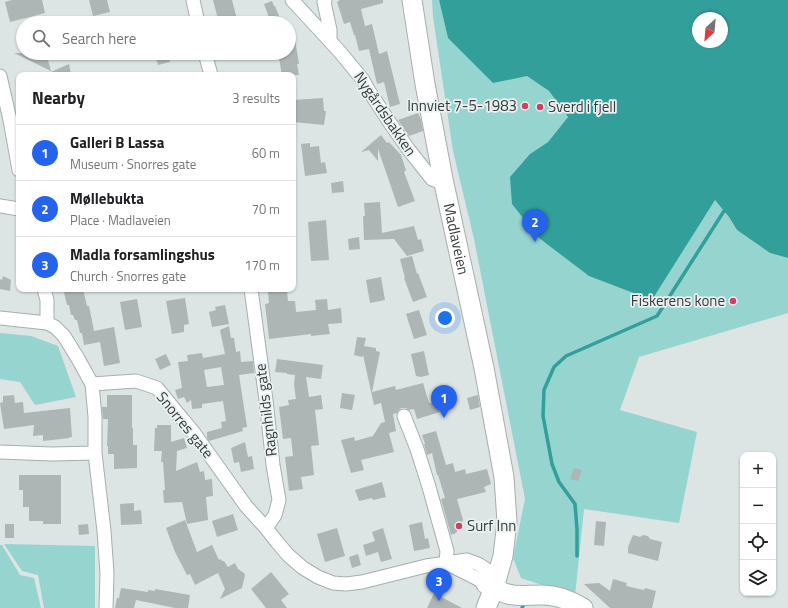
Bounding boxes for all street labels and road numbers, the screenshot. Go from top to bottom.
street label: Nygårdsbakken [349,67,422,161]
street label: Madlaveien [438,201,475,277]
street label: Ragnhilds gate [248,362,283,458]
street label: Snorres gate [151,386,220,463]

